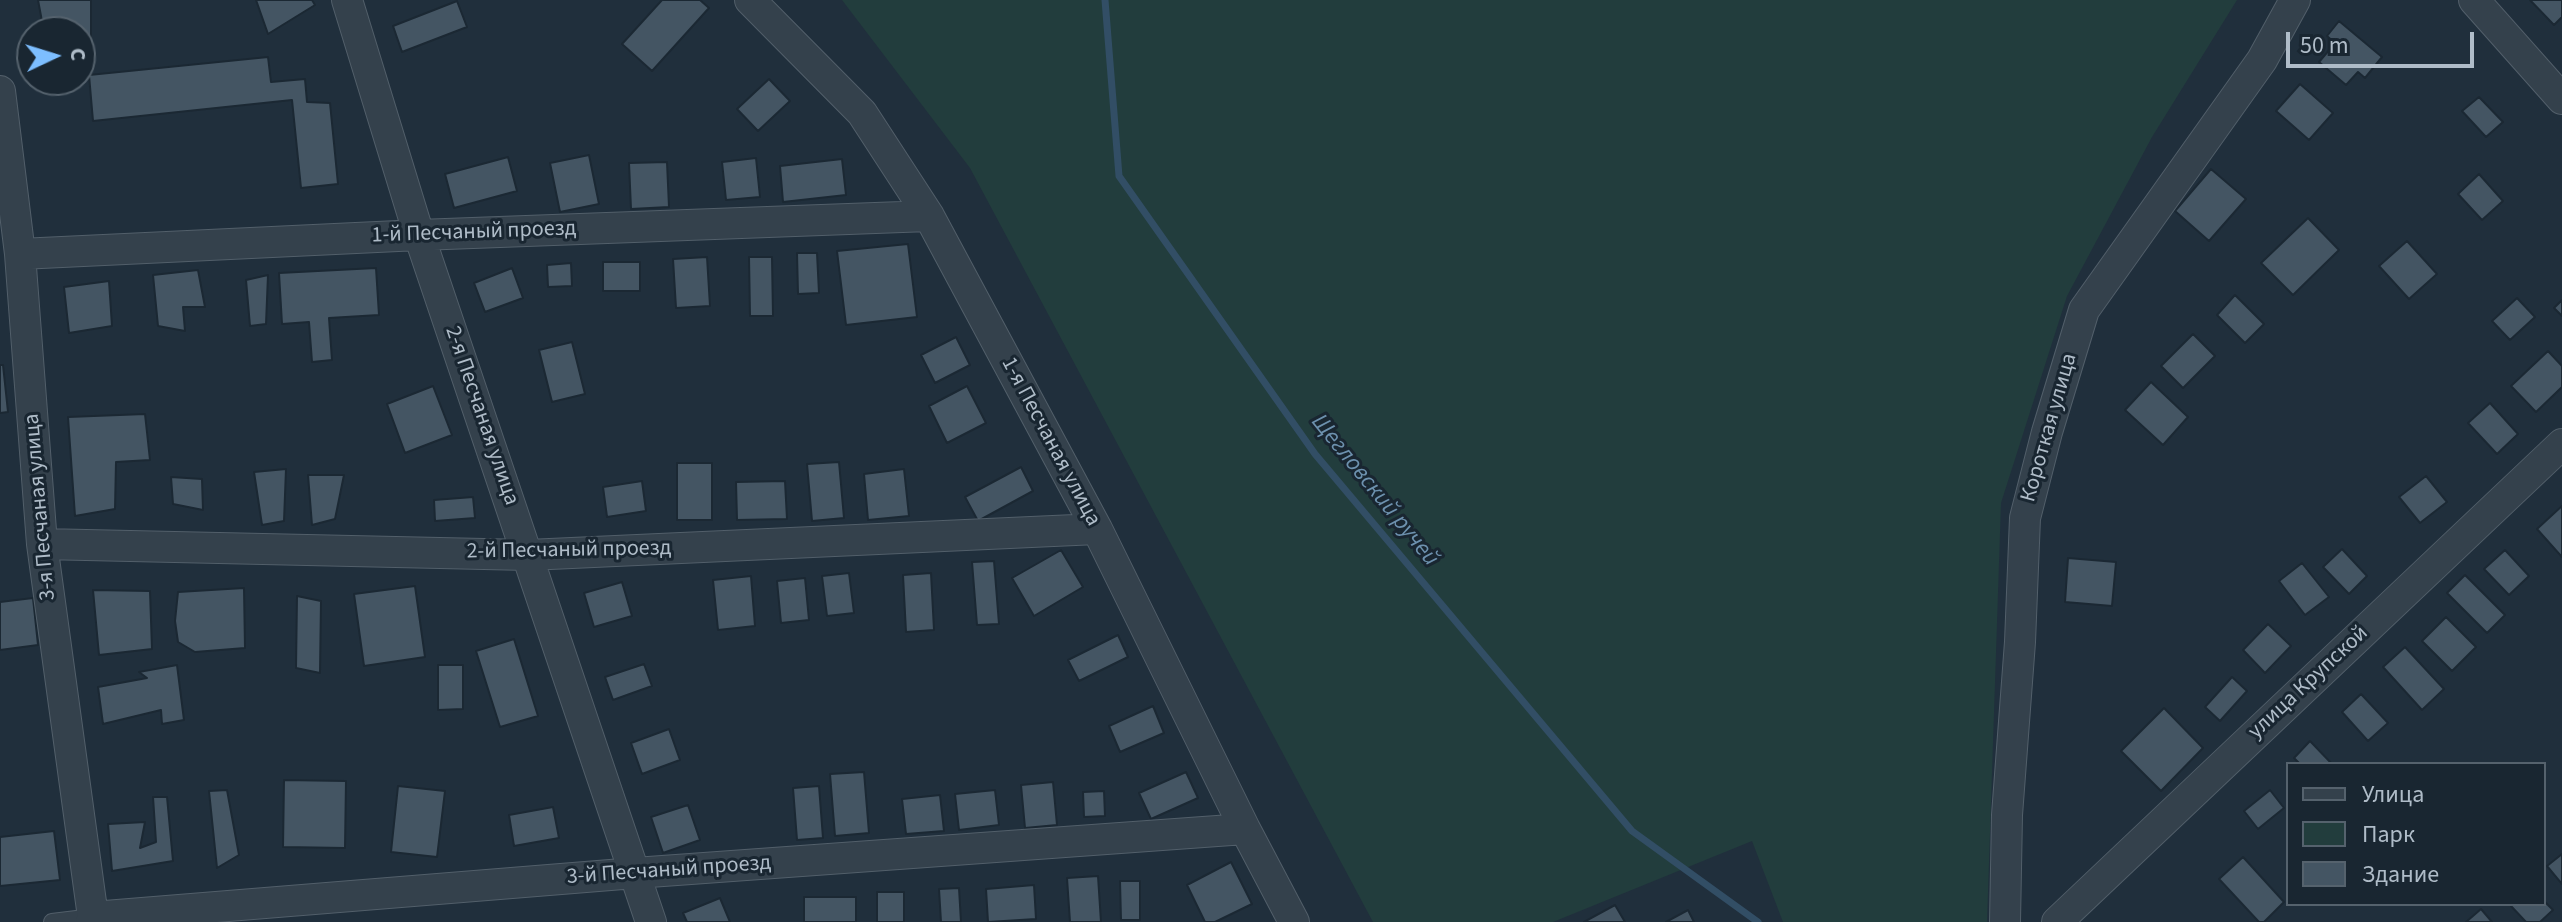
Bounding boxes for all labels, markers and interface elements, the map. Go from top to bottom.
north arrow [16,16,96,96]
scale bar [2290,16,2478,66]
text: 50 m [2300,28,2349,63]
text: С [62,47,94,62]
street label: 1-й Песчаный проезд [371,216,577,250]
street label: 2-я Песчаная улица [438,323,524,509]
street label: Короткая улица [2016,351,2084,505]
street label: 1-я Песчаная улица [994,353,1106,531]
water label: Щегловский ручей [1304,409,1444,573]
street label: 3-я Песчаная улица [20,413,62,601]
street label: 2-й Песчаный проезд [466,536,672,566]
street label: улица Крупской [2244,621,2374,745]
legend [2286,762,2546,906]
text: Улица [2362,777,2424,812]
text: Парк [2362,817,2415,852]
street label: 3-й Песчаный проезд [566,851,772,891]
text: Здание [2362,857,2439,892]

